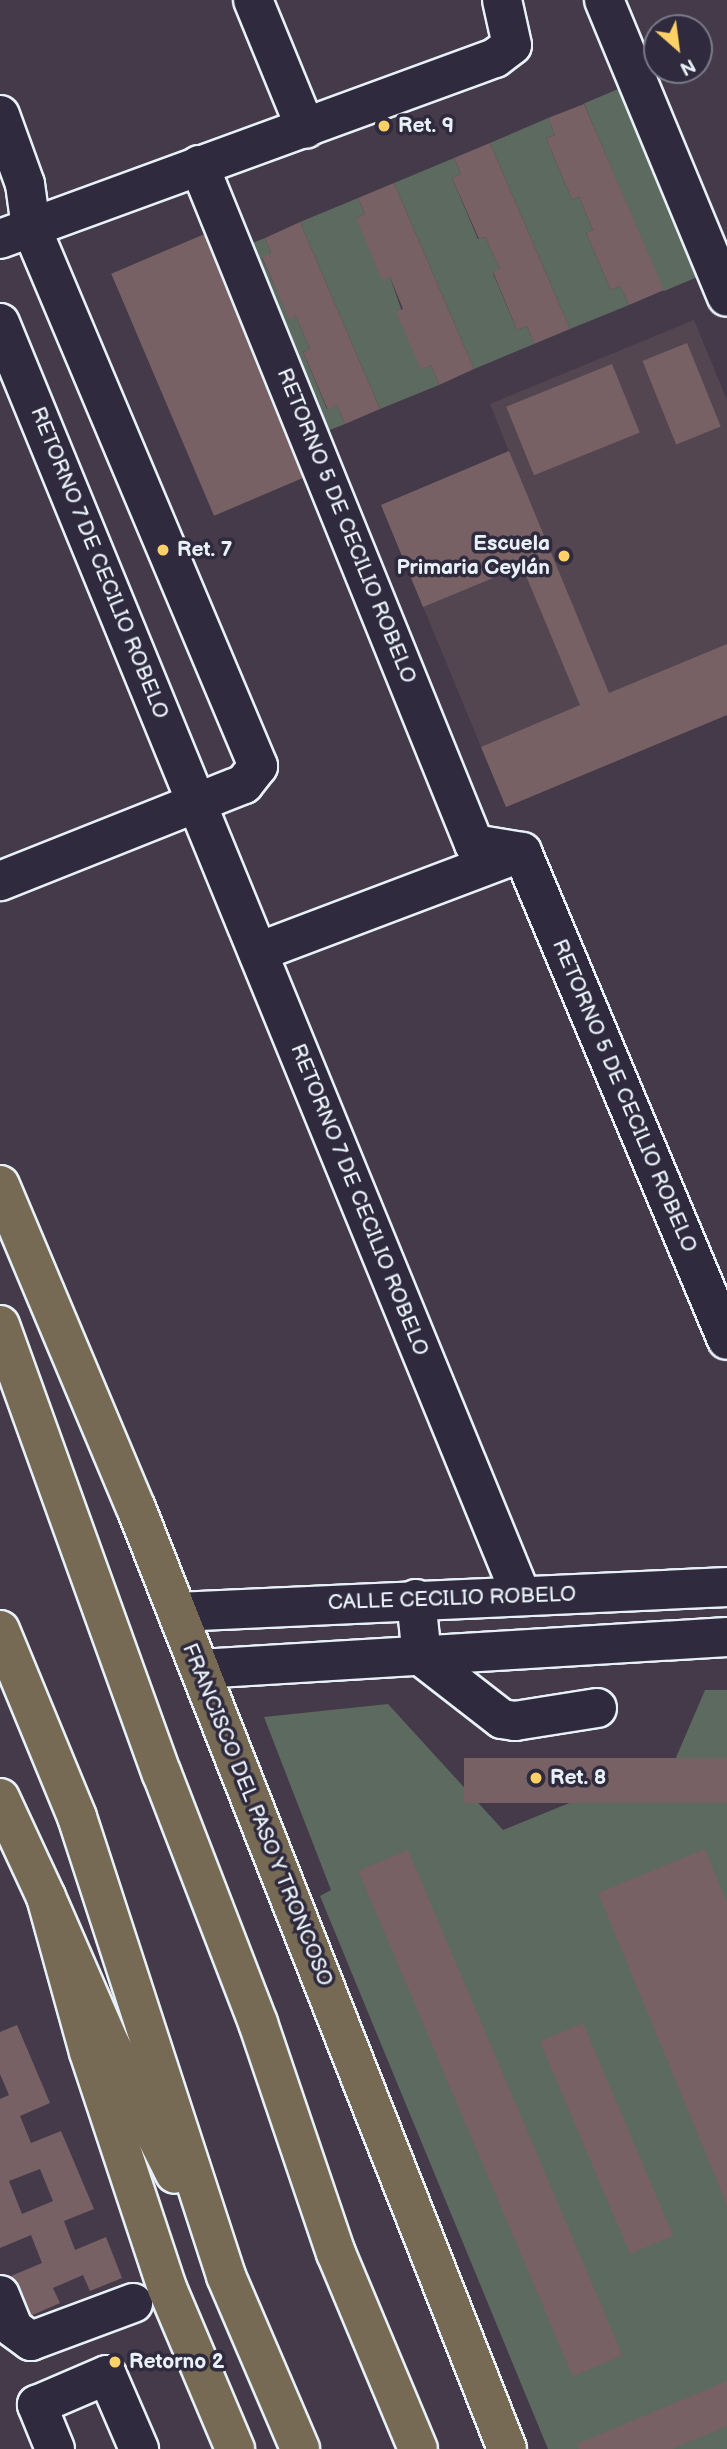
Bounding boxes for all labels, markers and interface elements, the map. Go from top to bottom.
north arrow [643,14,713,84]
text: N [675,53,699,80]
place label: Ret. 9 [398,113,454,139]
marker: Ret. 9 [376,118,392,134]
street label: RETORNO 5 DE CECILIO ROBELO [271,365,421,687]
street label: RETORNO 7 DE CECILIO ROBELO [24,402,174,724]
place label: Escuela Primaria Ceylán [396,531,550,581]
place label: Ret. 7 [177,537,232,563]
marker: Ret. 7 [155,542,171,558]
marker: Escuela Primaria Ceylán [556,548,572,564]
street label: RETORNO 5 DE CECILIO ROBELO [546,936,702,1256]
street label: RETORNO 7 DE CECILIO ROBELO [284,1039,434,1361]
street label: CALLE CECILIO ROBELO [328,1582,576,1616]
street label: FRANCISCO DEL PASO Y TRONCOSO [176,1639,338,1991]
place label: Ret. 8 [550,1765,606,1791]
marker: Ret. 8 [528,1770,544,1786]
place label: Retorno 2 [129,2349,224,2375]
marker: Retorno 2 [107,2354,123,2370]

